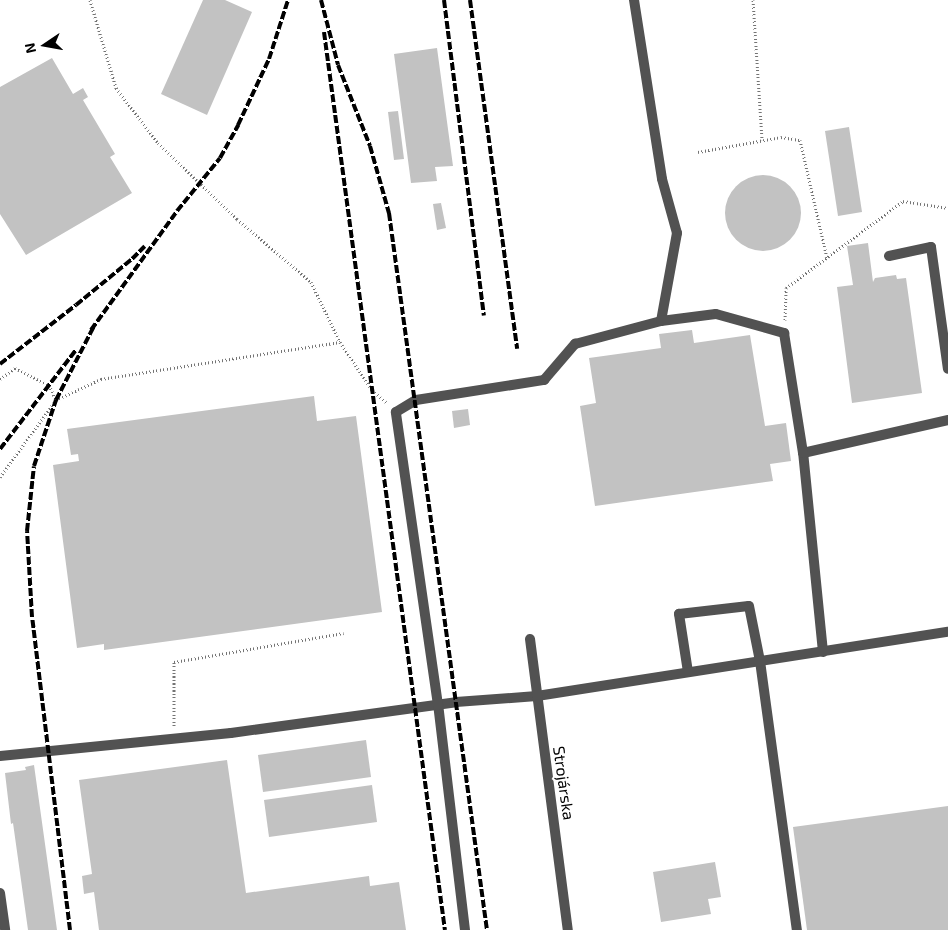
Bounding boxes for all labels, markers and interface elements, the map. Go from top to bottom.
north arrow [20,20,70,70]
text: N [20,42,39,55]
street label: Strojárska [549,745,579,821]

